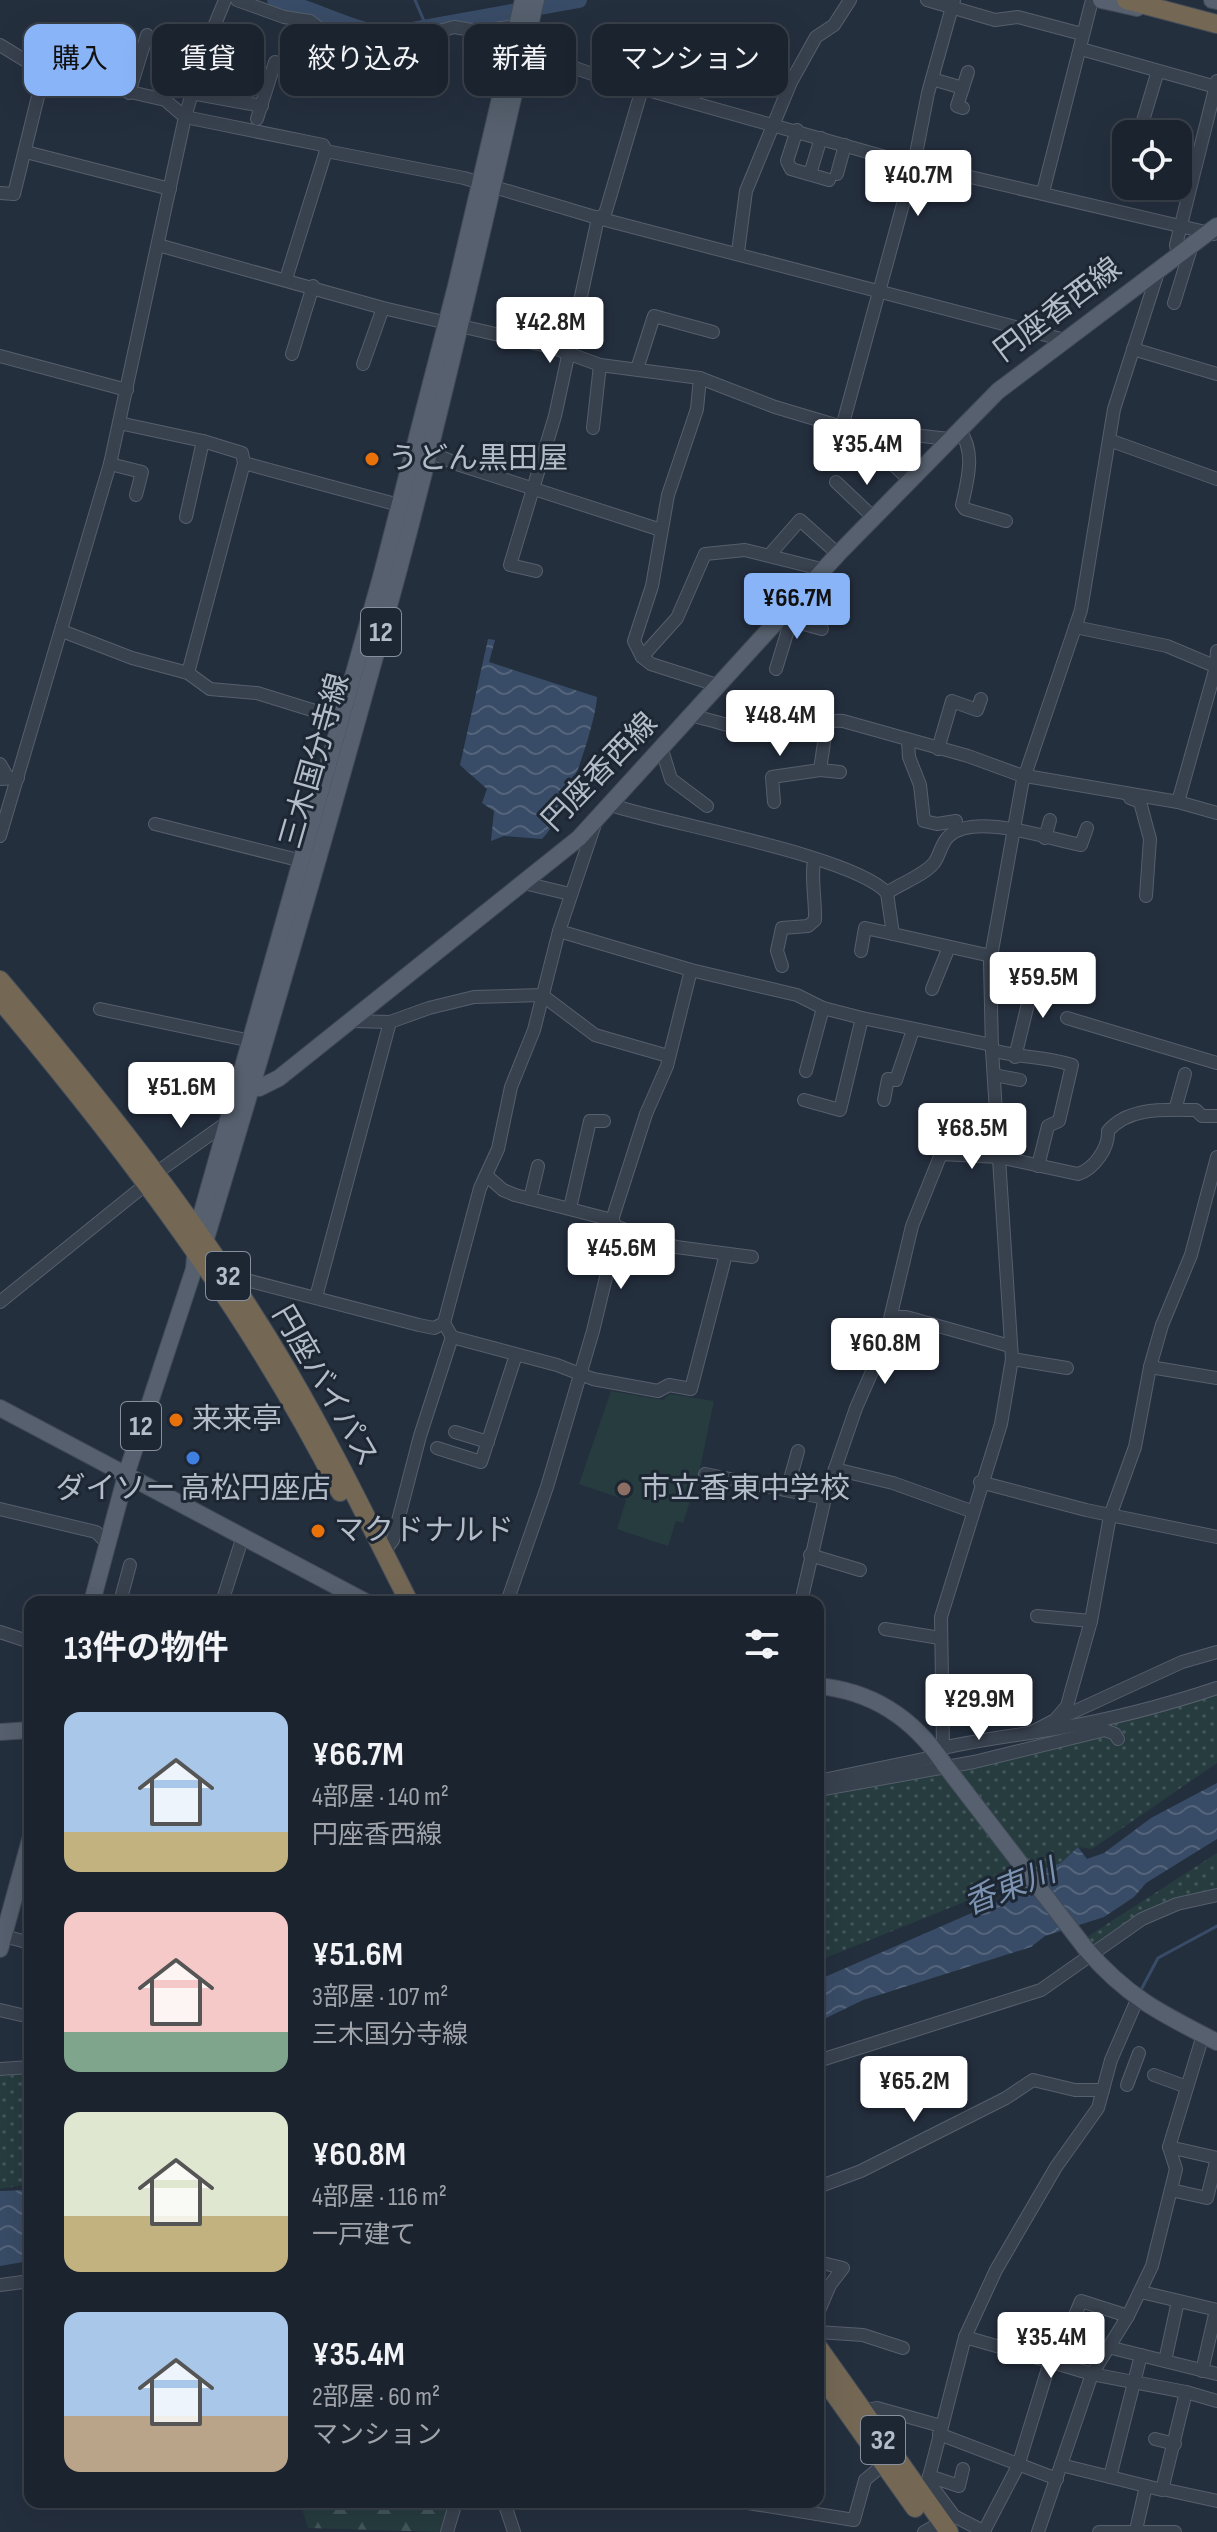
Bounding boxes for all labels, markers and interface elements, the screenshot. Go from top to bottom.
chip: 購入 [24,24,136,96]
chip: 賃貸 [152,24,264,96]
chip: 絞り込み [280,24,448,96]
chip: 新着 [464,24,576,96]
chip: マンション [592,24,788,96]
map controls [1112,120,1192,200]
button: locate [1112,120,1192,200]
pin: ¥40.7M [853,150,983,218]
text: ¥40.7M [883,160,953,191]
street label: 円座香西線 [987,250,1129,370]
pin: ¥42.8M [485,297,615,365]
text: ¥42.8M [514,307,586,338]
pin: ¥35.4M [802,419,932,487]
text: ¥35.4M [832,429,902,460]
place label: うどん黒田屋 [388,441,568,477]
marker: うどん黒田屋 [363,450,381,468]
pin: ¥66.7M [732,573,862,641]
text: ¥66.7M [762,583,832,614]
road number: 12 [361,608,401,656]
street label: 三木国分寺線 [273,670,357,852]
pin: ¥48.4M [715,690,845,758]
text: ¥48.4M [744,700,816,731]
street label: 円座香西線 [535,706,665,838]
pin: ¥59.5M [978,952,1108,1020]
text: ¥59.5M [1008,962,1078,993]
pin: ¥51.6M [116,1062,246,1130]
text: ¥51.6M [146,1072,216,1103]
pin: ¥68.5M [907,1103,1037,1171]
text: ¥68.5M [936,1113,1008,1144]
pin: ¥45.6M [556,1223,686,1291]
text: ¥45.6M [586,1233,656,1264]
road number: 32 [206,1252,250,1300]
street label: 円座バイパス [265,1299,385,1473]
pin: ¥60.8M [820,1318,950,1386]
text: ¥60.8M [849,1328,921,1359]
road number: 12 [121,1402,161,1450]
place label: 来来亭 [192,1402,282,1438]
marker: 来来亭 [167,1411,185,1429]
marker: ダイソー 高松円座店 [184,1449,202,1467]
place label: ダイソー 高松円座店 [56,1471,330,1507]
place label: 市立香東中学校 [640,1471,850,1507]
marker: 市立香東中学校 [615,1480,633,1498]
place label: マクドナルド [334,1513,514,1549]
marker: マクドナルド [309,1522,327,1540]
icon: filters [740,1622,784,1666]
text: 13件の物件 [64,1628,229,1669]
pin: ¥29.9M [914,1674,1044,1742]
text: ¥29.9M [944,1684,1014,1715]
text: ¥66.7M [312,1734,404,1775]
icon: home [128,1744,224,1840]
text: 4部屋 · 140 m² [312,1782,449,1813]
text: 円座香西線 [312,1820,442,1851]
water label: 香東川 [958,1851,1065,1924]
text: ¥51.6M [312,1934,403,1975]
icon: home [128,1944,224,2040]
text: 3部屋 · 107 m² [312,1982,448,2013]
text: 三木国分寺線 [312,2020,468,2051]
pin: ¥65.2M [849,2056,979,2124]
text: ¥65.2M [878,2066,950,2097]
text: ¥60.8M [312,2134,406,2175]
icon: home [128,2144,224,2240]
text: 4部屋 · 116 m² [312,2182,447,2213]
text: 一戸建て [312,2220,416,2251]
pin: ¥35.4M [986,2312,1116,2380]
text: ¥35.4M [1016,2322,1086,2353]
text: ¥35.4M [312,2334,405,2375]
icon: home [128,2344,224,2440]
text: 2部屋 · 60 m² [312,2382,440,2413]
road number: 32 [861,2416,905,2464]
text: マンション [312,2420,442,2451]

